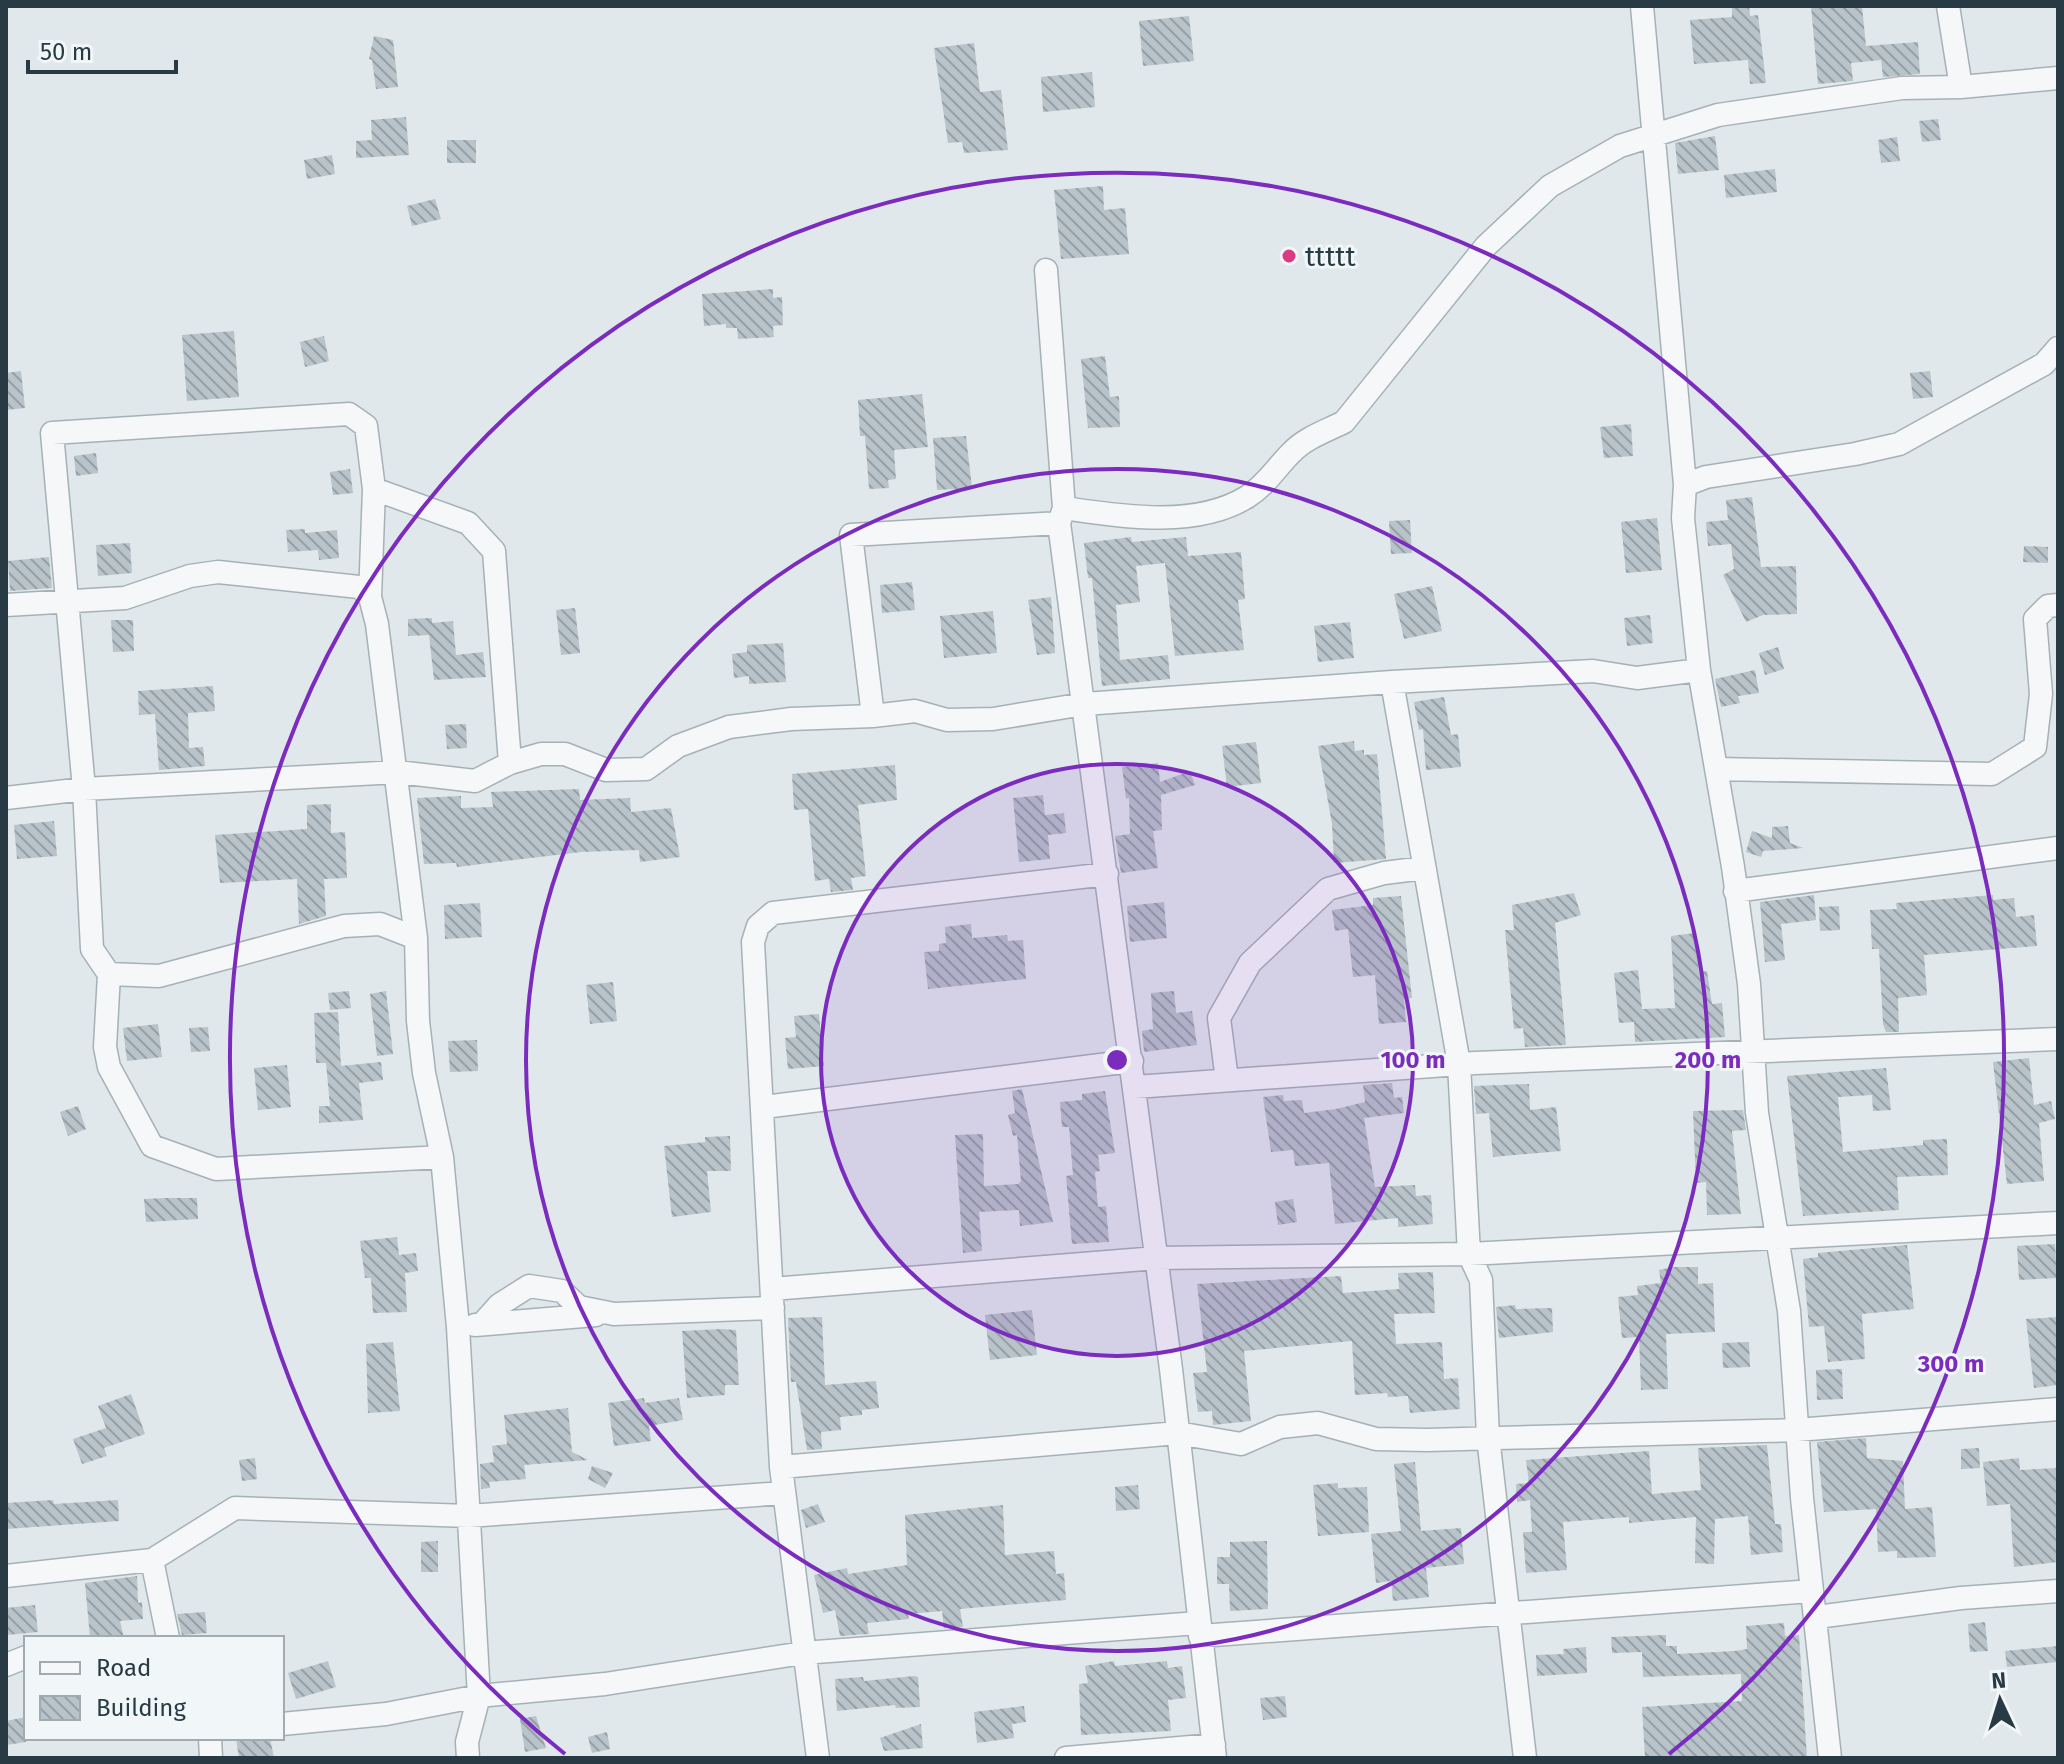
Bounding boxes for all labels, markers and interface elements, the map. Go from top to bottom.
scale bar [28,24,176,74]
text: 50 m [40,38,92,66]
place label: ttttt [1305,240,1356,273]
marker: ttttt [1280,247,1298,265]
centre of rings [1103,1046,1131,1074]
text: 100 m [1380,1046,1446,1074]
text: 200 m [1675,1046,1741,1074]
text: 300 m [1917,1350,1984,1378]
legend [24,1636,284,1740]
text: Road [96,1654,151,1682]
north arrow [1960,1660,2040,1740]
text: N [1990,1667,2007,1695]
text: Building [96,1694,186,1722]

